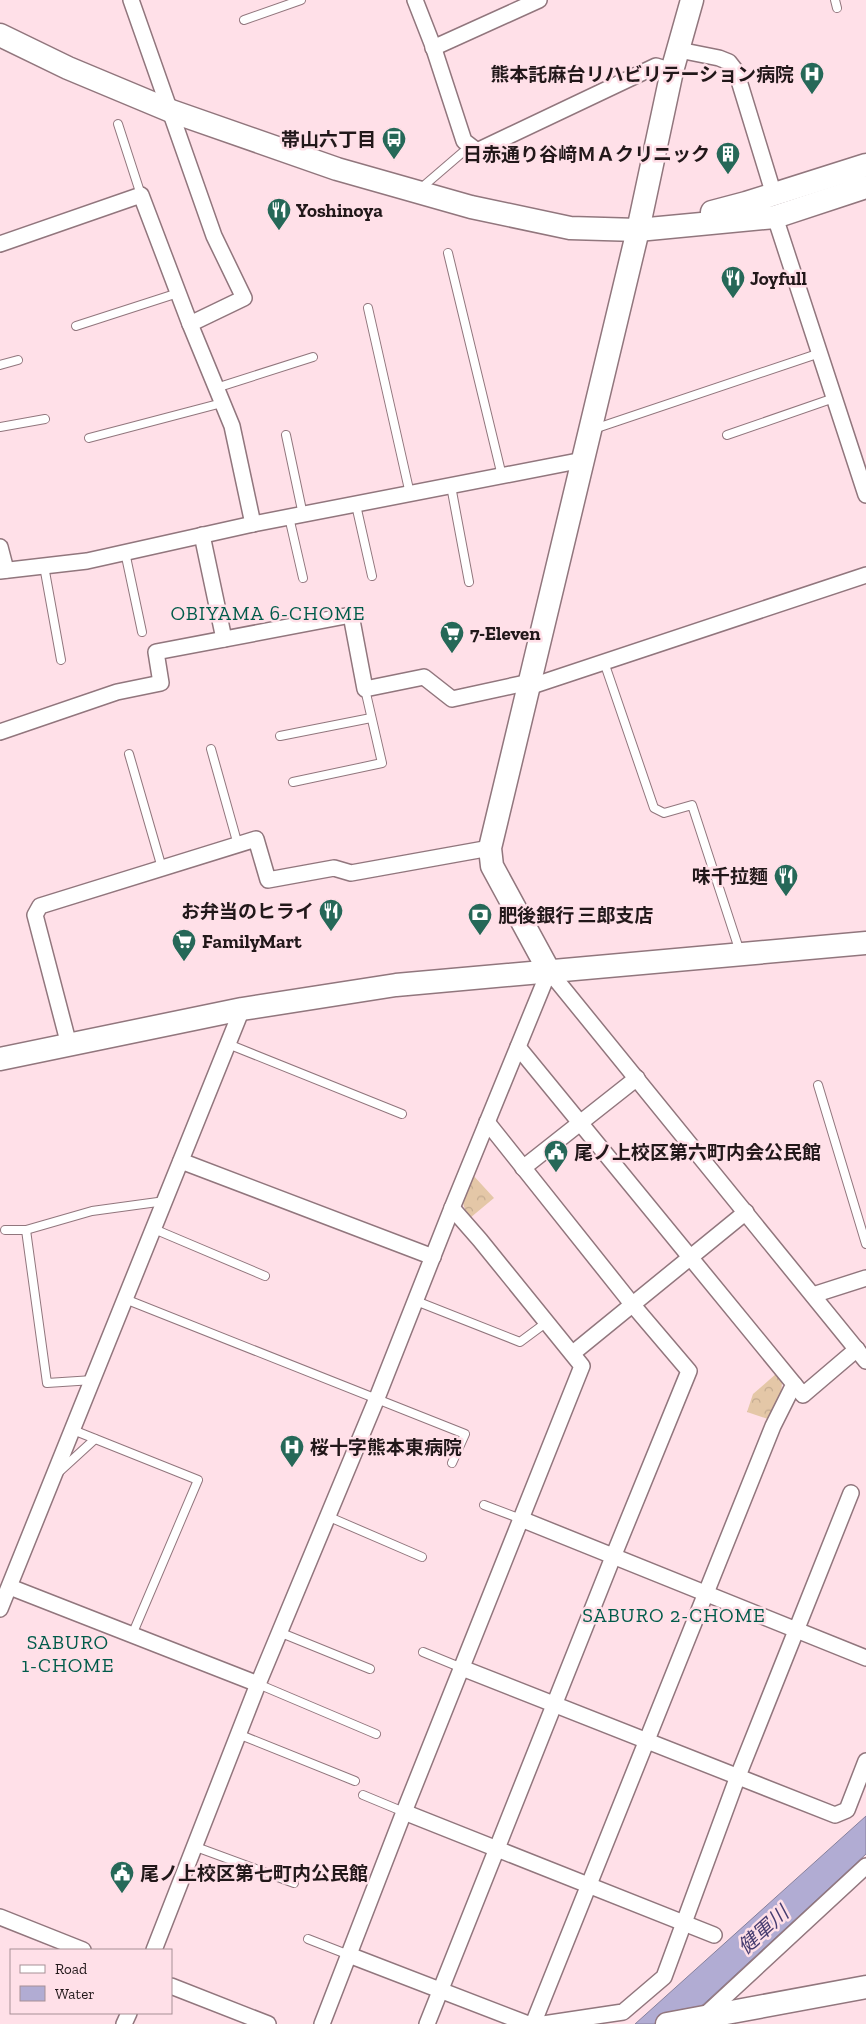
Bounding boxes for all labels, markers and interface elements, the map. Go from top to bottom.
hospital icon: 熊本託麻台リハビリテーション病院 [799,61,825,95]
place label: 熊本託麻台リハビリテーション病院 [490,63,794,86]
bus stop icon: 帯山六丁目 [381,126,407,160]
place label: 帯山六丁目 [281,128,376,151]
building icon: 日赤通り谷﨑ＭＡクリニック [715,141,741,175]
place label: 日赤通り谷﨑ＭＡクリニック [463,143,710,166]
restaurant icon: Yoshinoya [266,197,292,231]
place label: Yoshinoya [296,199,383,222]
restaurant icon: Joyfull [720,265,746,299]
place label: Joyfull [750,267,807,290]
district label: OBIYAMA 6-CHOME [170,601,366,625]
supermarket icon: 7-Eleven [439,620,465,654]
place label: 7-Eleven [470,622,541,645]
restaurant icon: 味千拉麵 [773,863,799,897]
place label: 味千拉麵 [692,865,768,888]
restaurant icon: お弁当のヒライ [318,898,344,932]
place label: お弁当のヒライ [181,900,314,923]
bank icon: 肥後銀行 三郎支店 [467,902,493,936]
place label: 肥後銀行 三郎支店 [498,904,654,927]
supermarket icon: FamilyMart [171,928,197,962]
place label: FamilyMart [202,930,302,953]
public building icon: 尾ノ上校区第六町内会公民館 [543,1139,569,1173]
place label: 尾ノ上校区第六町内会公民館 [574,1141,821,1164]
hospital icon: 桜十字熊本東病院 [279,1434,305,1468]
place label: 桜十字熊本東病院 [310,1436,462,1459]
district label: SABURO 2-CHOME [582,1603,766,1627]
district label: SABURO 1-CHOME [22,1630,114,1677]
public building icon: 尾ノ上校区第七町内公民館 [109,1860,135,1894]
place label: 尾ノ上校区第七町内公民館 [140,1862,368,1885]
water label: 健軍川 [733,1900,795,1959]
legend [10,1949,172,2014]
text: Road [55,1960,88,1978]
text: Water [55,1985,95,2003]

